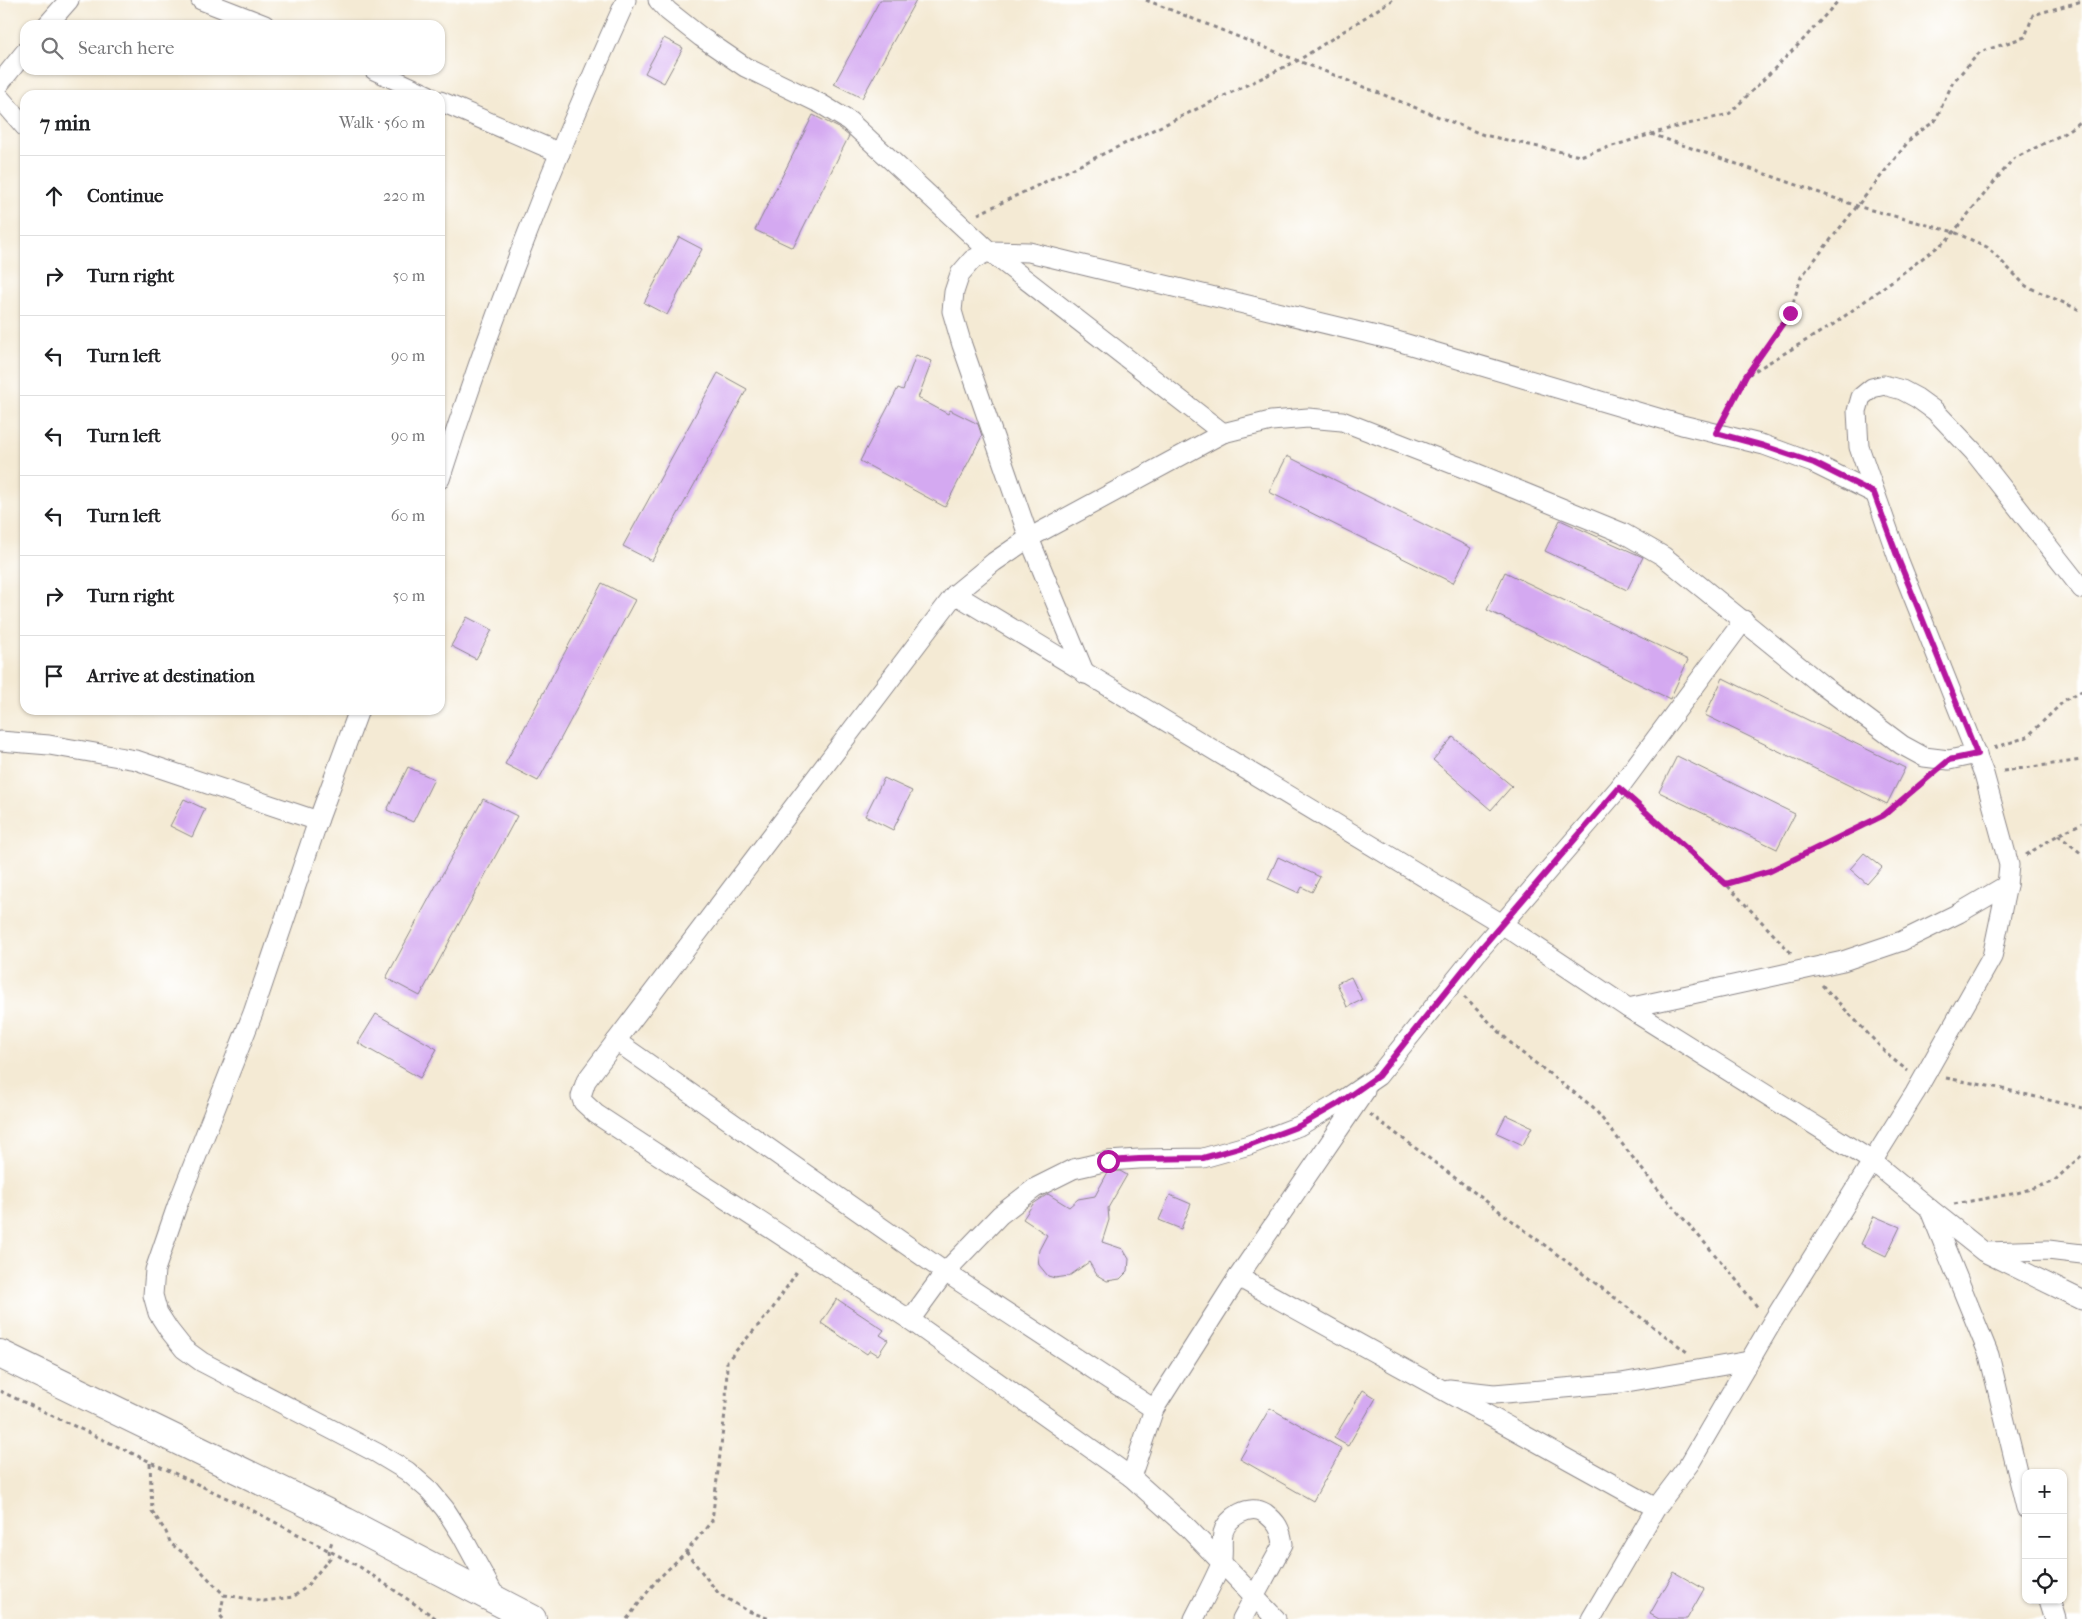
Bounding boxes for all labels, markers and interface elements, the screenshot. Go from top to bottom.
search box [20,20,445,75]
icon: search [38,34,66,62]
text: Search here [78,37,174,59]
text: 7 min [40,111,91,135]
text: Walk · 560 m [339,113,425,132]
icon: ahead [40,182,68,210]
text: Continue [87,185,163,207]
text: 220 m [383,186,425,205]
icon: right [40,262,68,290]
text: Turn right [87,265,174,287]
text: 50 m [393,266,425,285]
route end [1779,302,1802,325]
icon: left [40,342,68,370]
text: Turn left [87,345,161,367]
text: 90 m [391,346,425,365]
icon: left [40,422,68,450]
text: Turn left [87,425,161,447]
text: 90 m [391,426,425,445]
icon: left [40,502,68,530]
text: Turn left [87,505,161,527]
text: 60 m [391,506,425,525]
icon: right [40,582,68,610]
text: Turn right [87,585,174,607]
text: 50 m [393,586,425,605]
icon: arrive [40,662,68,690]
text: Arrive at destination [87,665,255,687]
route start [1097,1150,1120,1173]
map controls [2022,1469,2067,1604]
button: + [2022,1469,2067,1514]
button: − [2022,1514,2067,1559]
button: locate [2022,1559,2067,1604]

